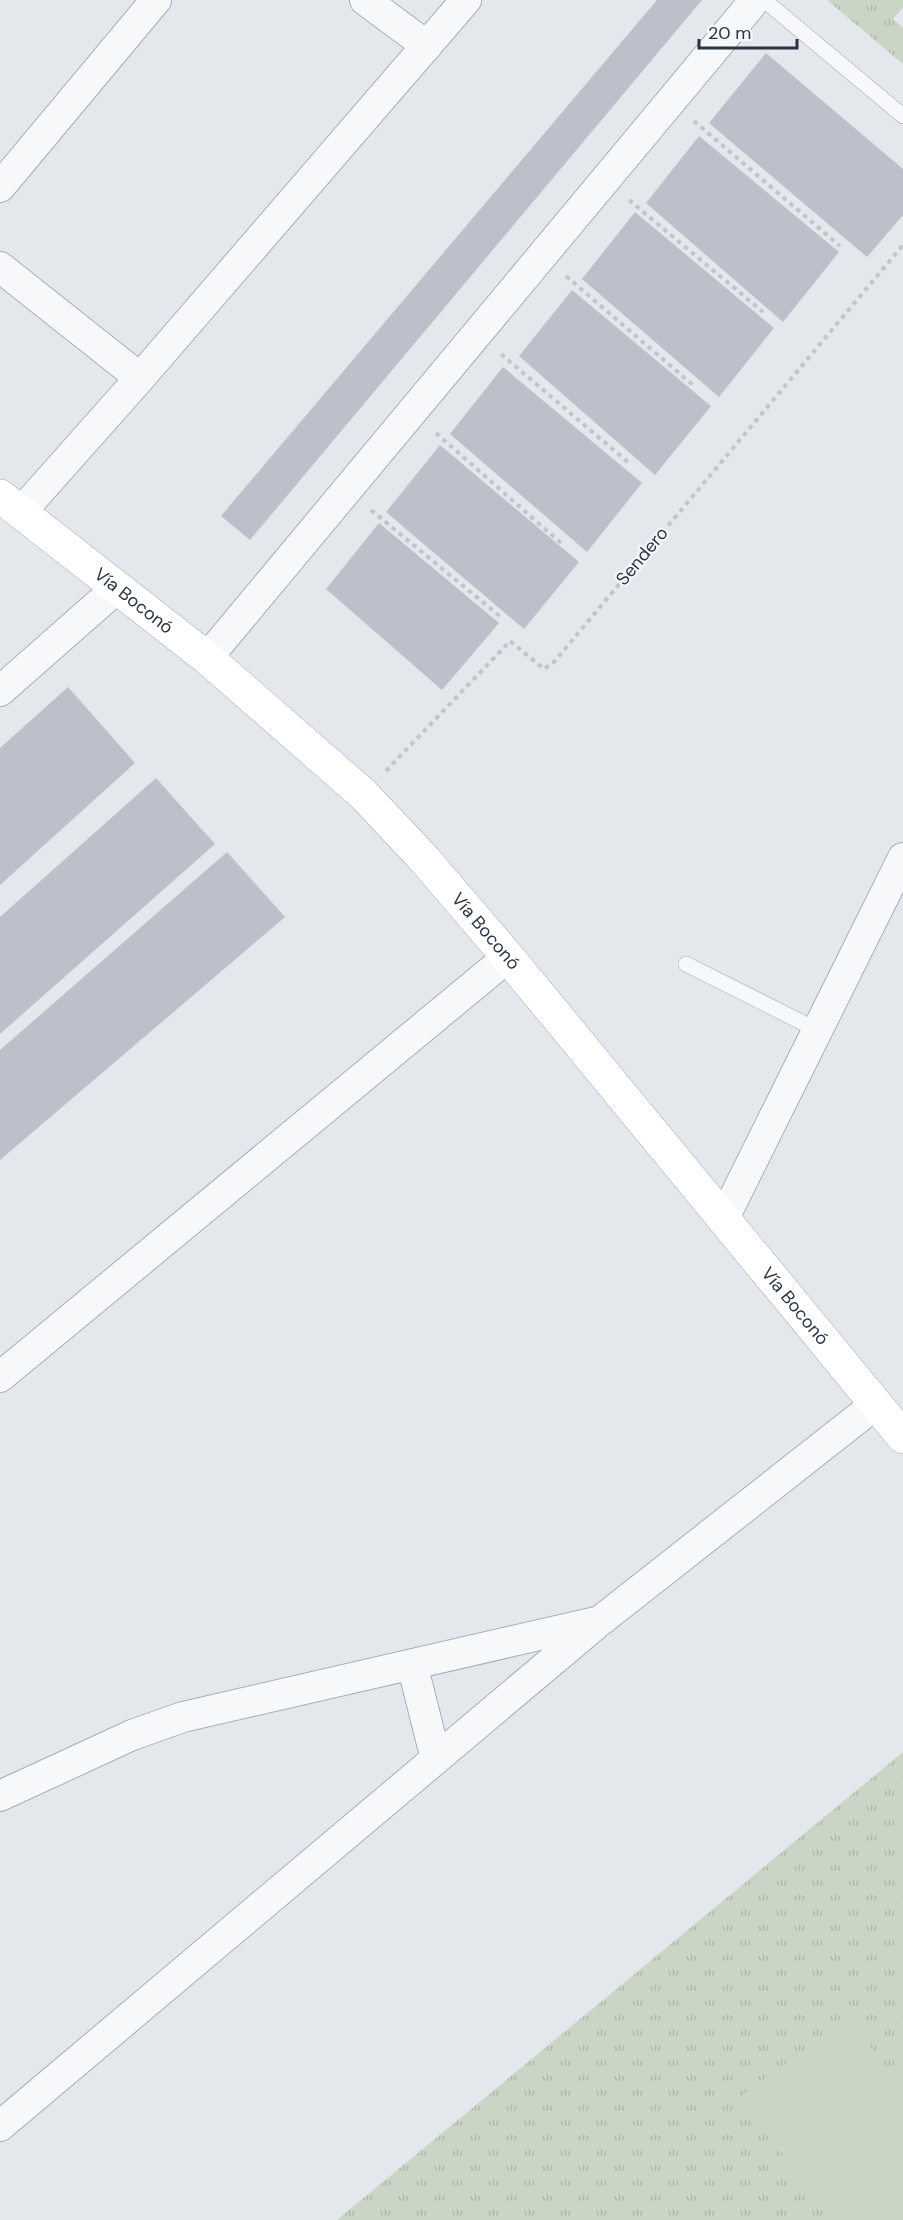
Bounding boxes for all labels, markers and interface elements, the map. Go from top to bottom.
scale bar [699,12,796,50]
text: 20 m [708,21,751,45]
street label: Sendero [610,522,674,590]
street label: Vía Boconó [89,562,178,639]
street label: Vía Boconó [446,888,526,975]
street label: Vía Boconó [756,1262,834,1350]

